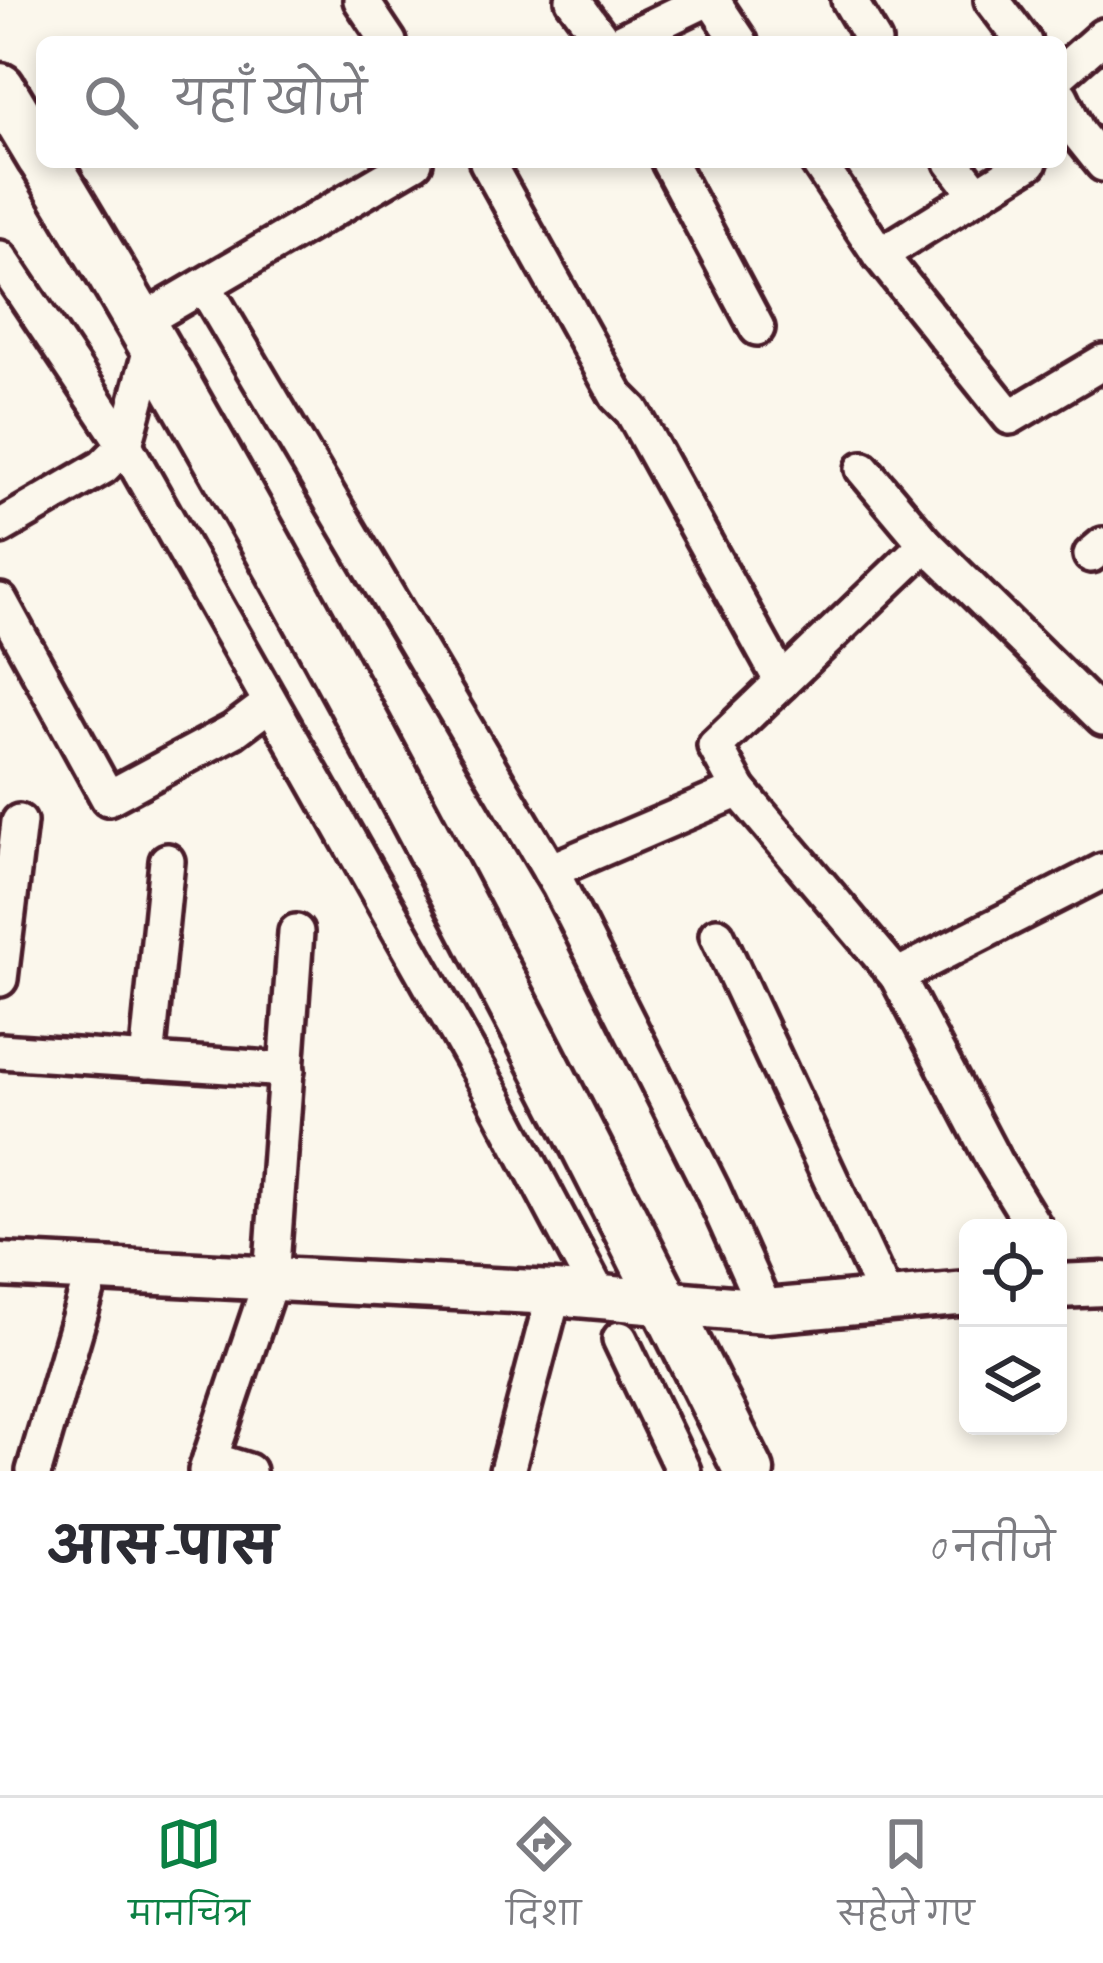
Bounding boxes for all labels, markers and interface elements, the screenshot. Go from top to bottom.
search box [36,36,1067,168]
icon: search [78,69,144,135]
text: यहाँ खोजें [174,71,367,128]
map controls [959,1219,1067,1435]
button: locate [959,1219,1067,1327]
button: layers [959,1327,1067,1435]
text: आस-पास [48,1514,277,1578]
text: 0 नतीजे [927,1523,1055,1572]
tab: मानचित्र [128,1811,249,1950]
tab: दिशा [506,1811,581,1950]
tab: सहेजे गए [838,1811,975,1950]

